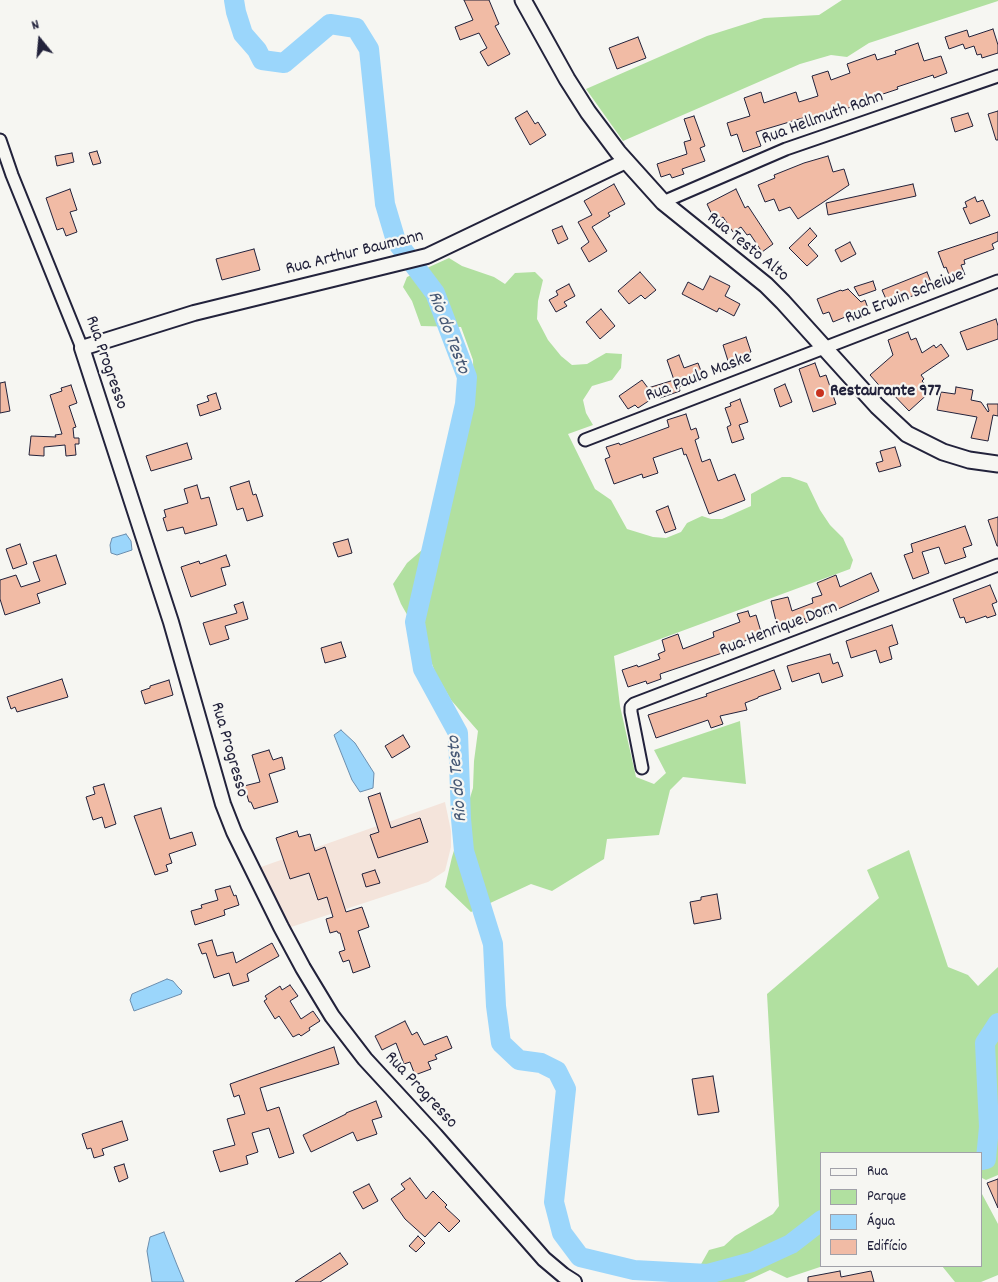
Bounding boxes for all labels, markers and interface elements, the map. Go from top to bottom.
north arrow [15,15,65,65]
text: N [29,15,42,36]
street label: Rua Hellmuth Rahn [759,87,887,151]
street label: Rua Testo Alto [702,208,792,288]
street label: Rua Arthur Baumann [284,226,426,282]
street label: Rua Erwin Scheiwe [843,265,967,331]
water label: Rio do Testo [421,288,473,378]
street label: Rua Progresso [79,313,131,413]
street label: Rua Paulo Maske [643,348,755,408]
place label: Restaurante 977 [830,382,941,404]
marker: Restaurante 977 [814,387,826,399]
street label: Rua Henrique Dorn [717,598,841,662]
street label: Rua Progresso [204,700,252,800]
water label: Rio do Testo [444,735,474,823]
street label: Rua Progresso [379,1048,461,1134]
legend [820,1152,983,1267]
text: Rua [867,1161,888,1183]
text: Parque [867,1186,906,1208]
text: Água [867,1211,895,1233]
text: Edifício [867,1236,907,1258]

